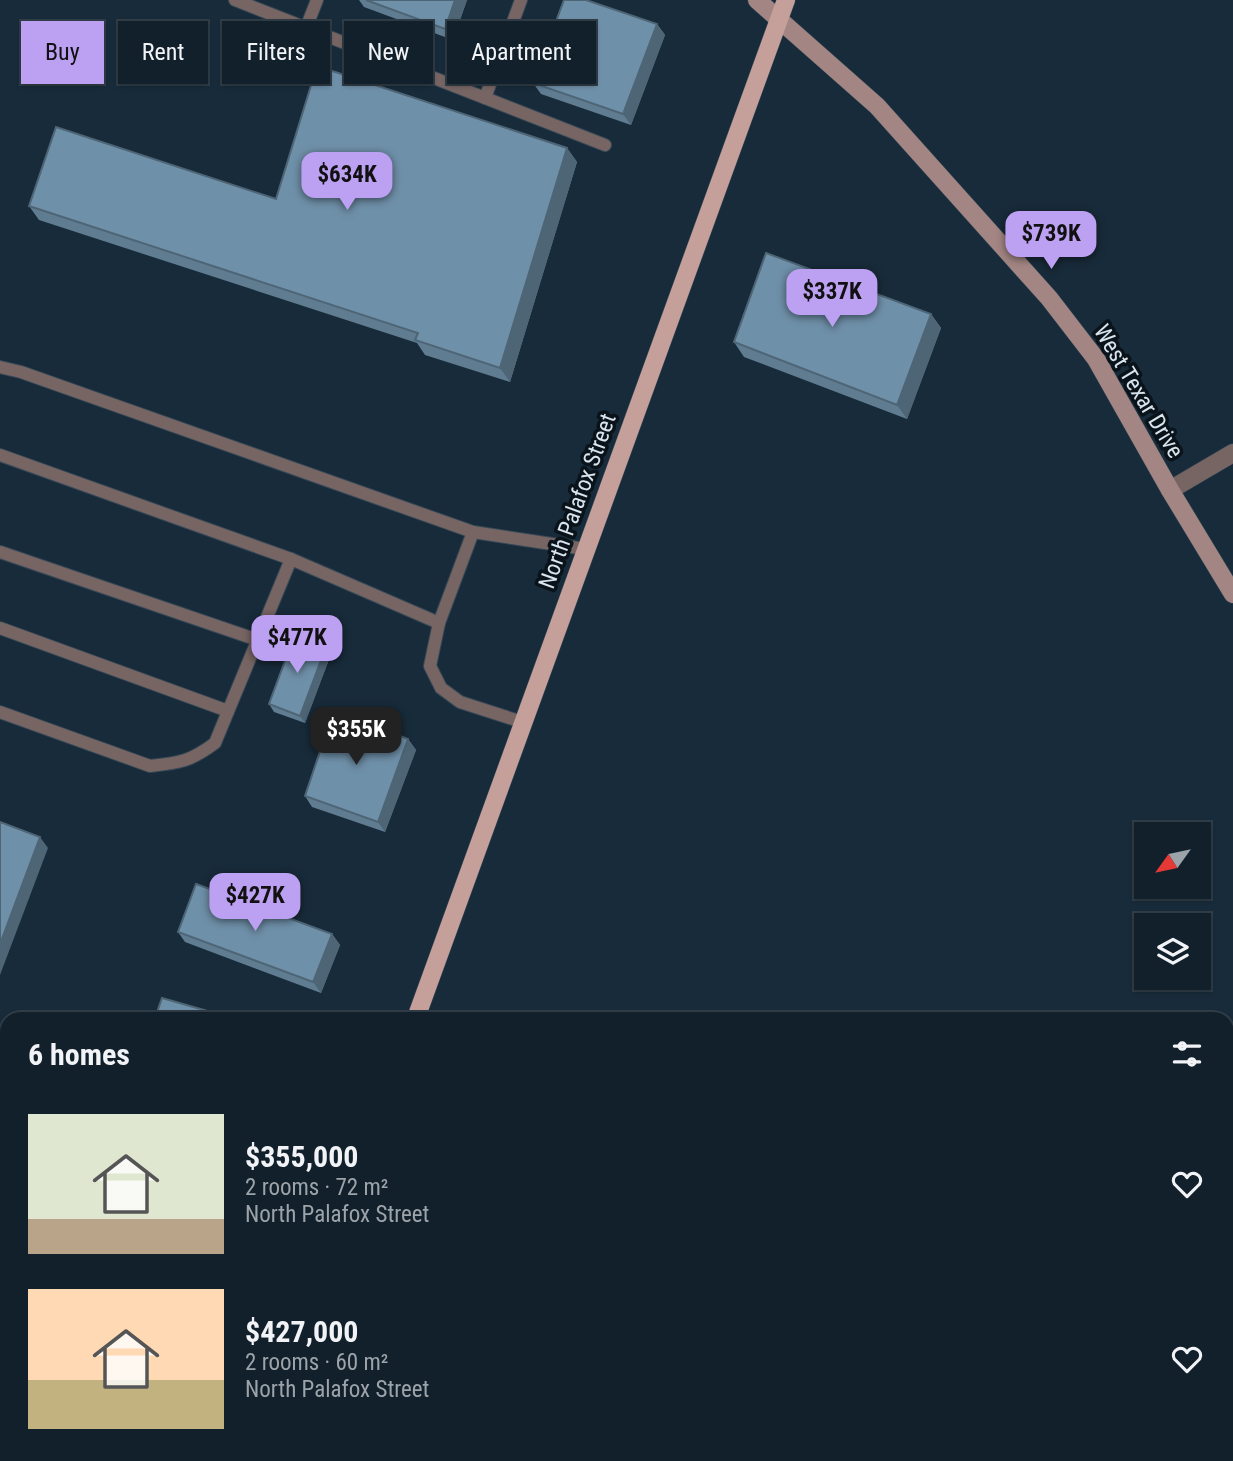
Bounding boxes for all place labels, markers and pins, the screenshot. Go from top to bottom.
pin: $634K [298,152,396,212]
pin: $739K [1002,212,1100,271]
pin: $337K [783,270,881,329]
pin: $477K [248,616,346,675]
pin: $355K [307,708,405,767]
pin: $427K [206,874,304,933]

